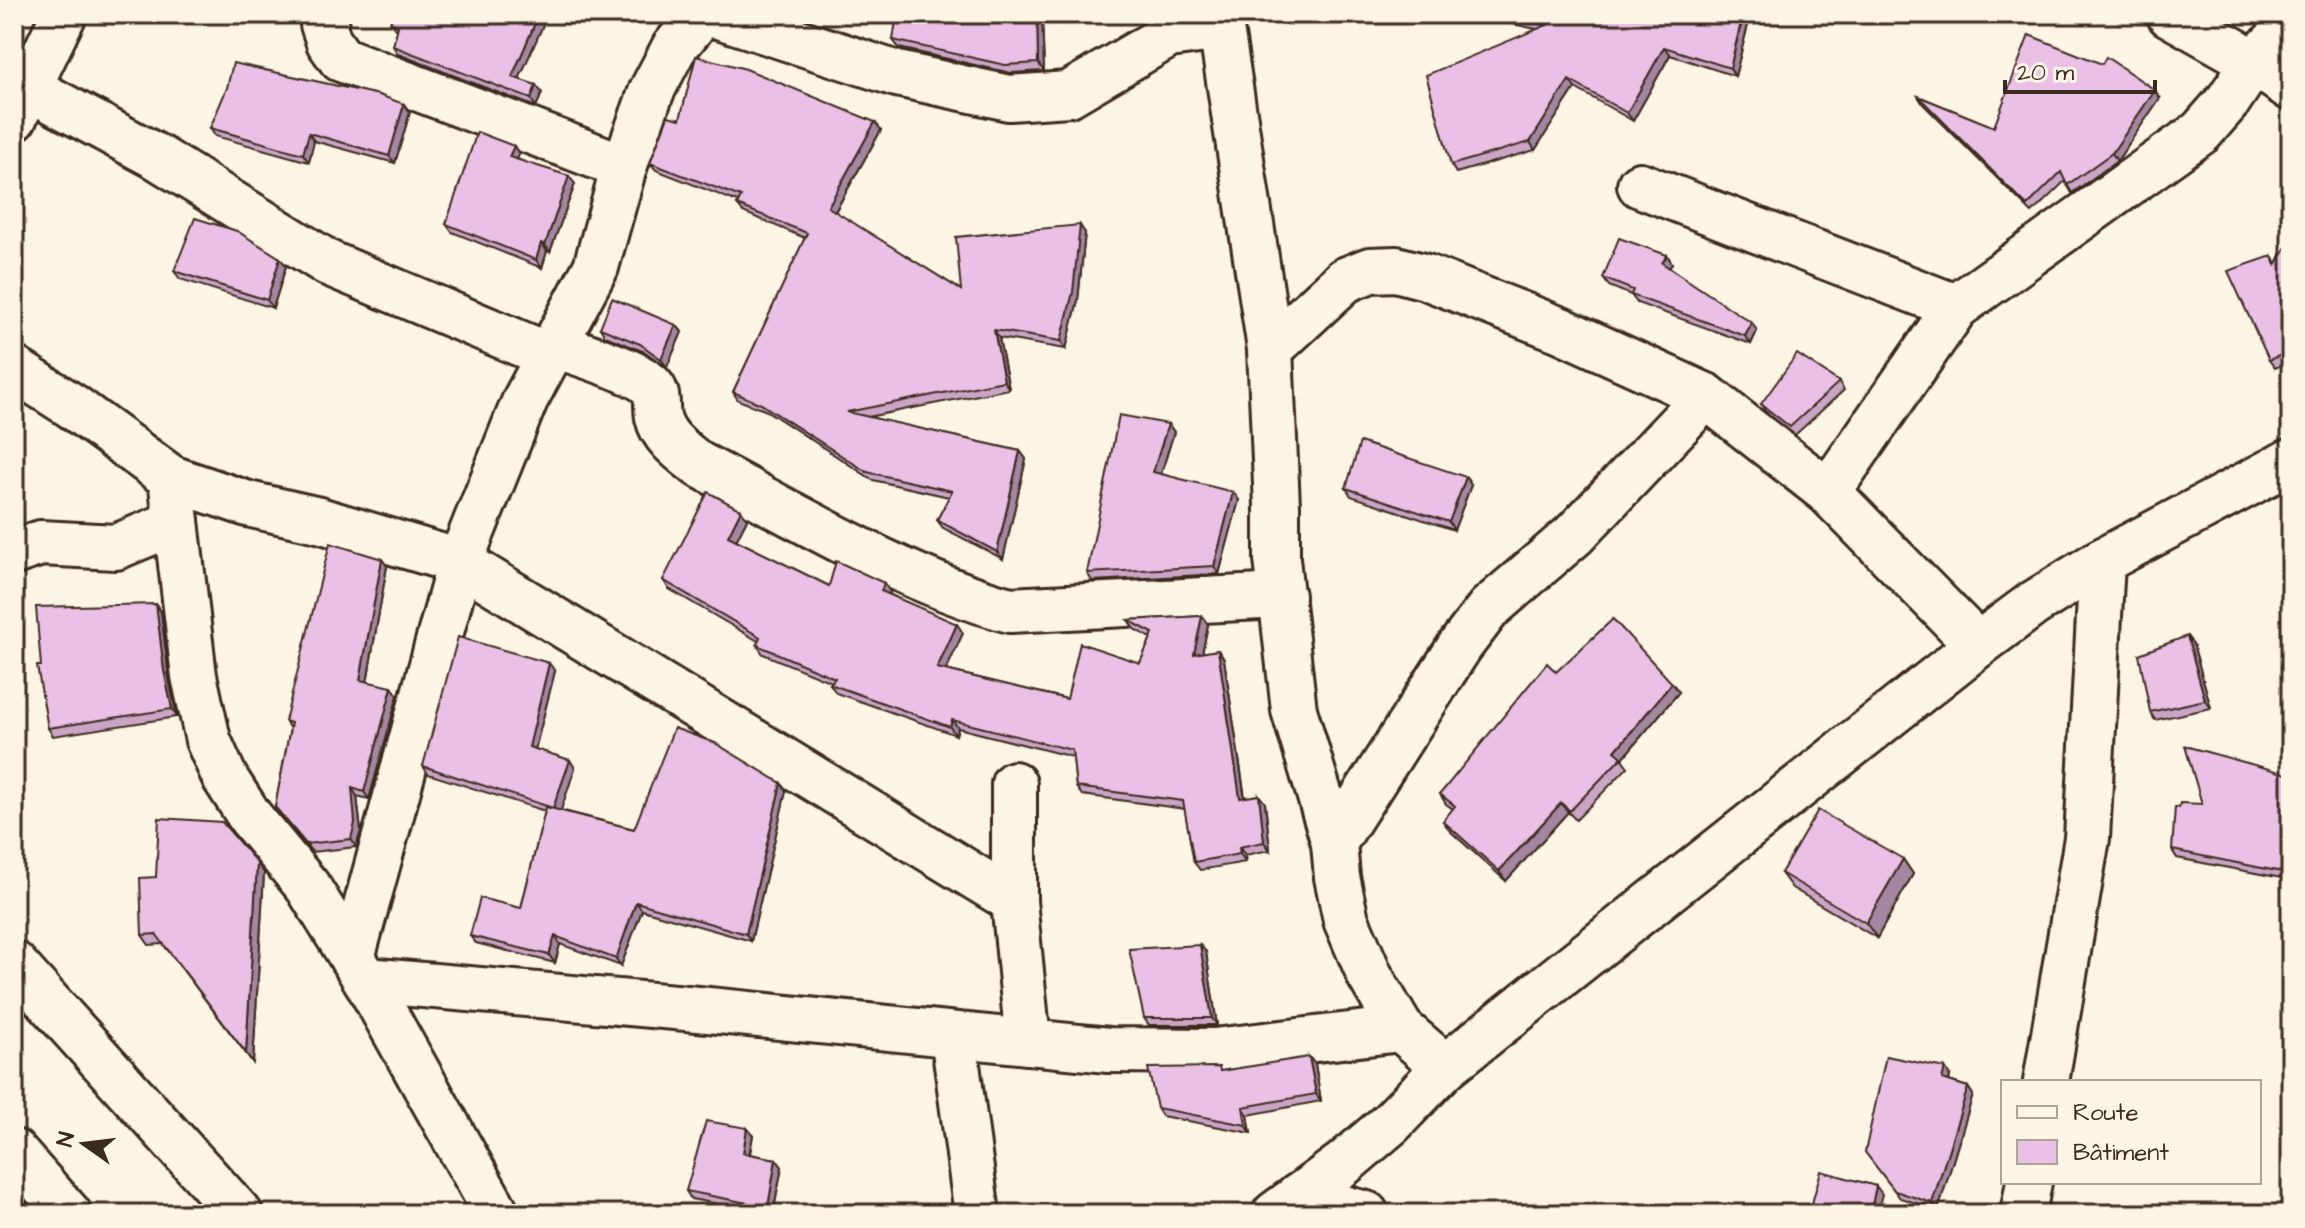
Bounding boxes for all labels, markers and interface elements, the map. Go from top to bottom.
scale bar [2005,44,2155,94]
text: 20 m [2017,56,2074,90]
legend [2001,1080,2261,1184]
text: Route [2073,1096,2139,1130]
north arrow [44,1104,124,1184]
text: N [49,1129,83,1150]
text: Bâtiment [2073,1136,2169,1170]

